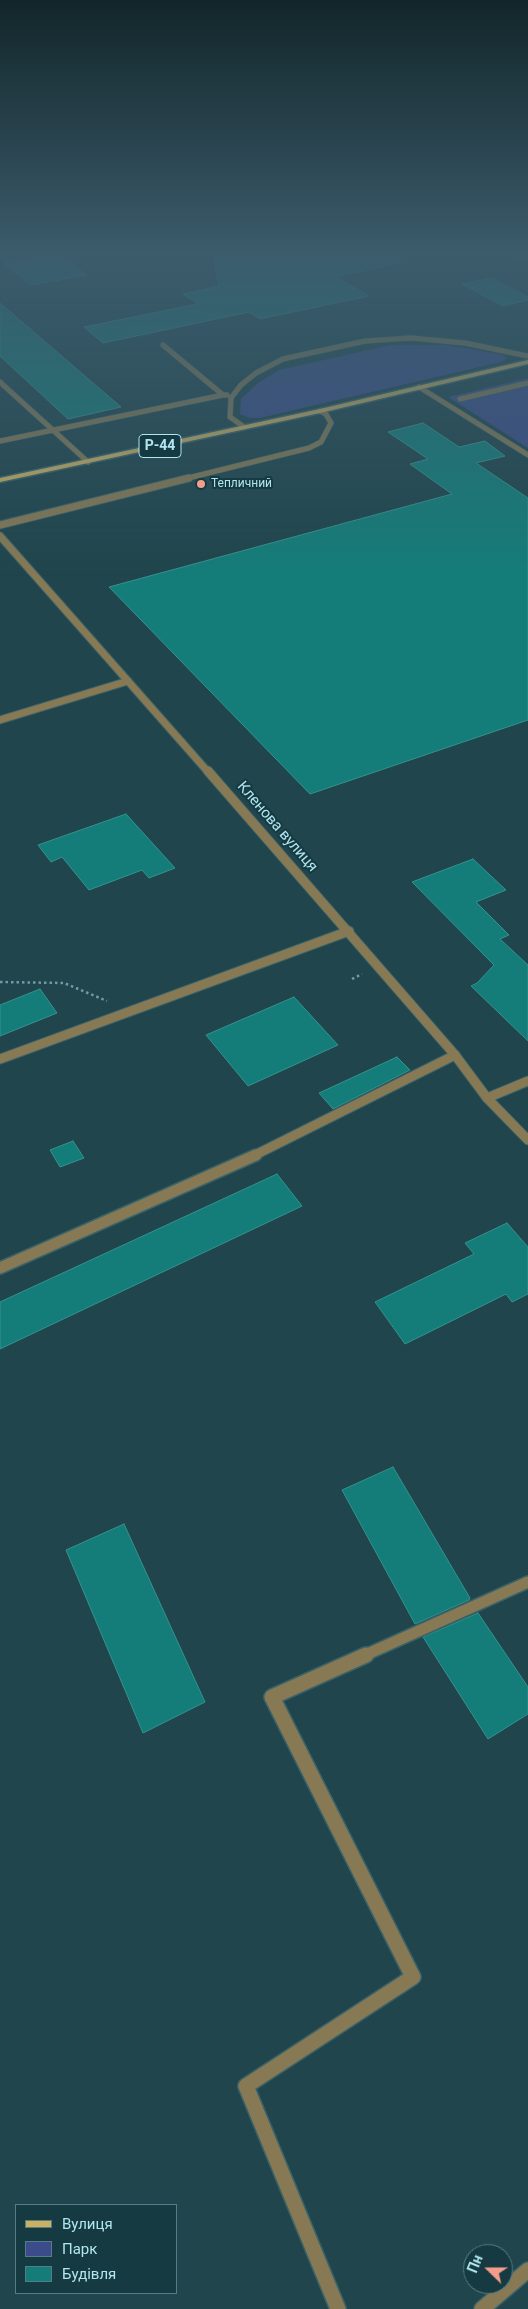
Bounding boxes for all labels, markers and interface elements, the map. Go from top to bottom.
road number: Р-44 [139,434,181,458]
place label: Тепличний [211,477,272,491]
marker: Тепличний [195,478,207,490]
street label: Кленова вулиця [233,778,321,876]
legend [15,2204,178,2294]
text: Вулиця [62,2215,113,2233]
text: Парк [62,2240,97,2258]
north arrow [463,2244,513,2294]
text: Пн [464,2253,486,2275]
text: Будівля [62,2265,116,2283]

